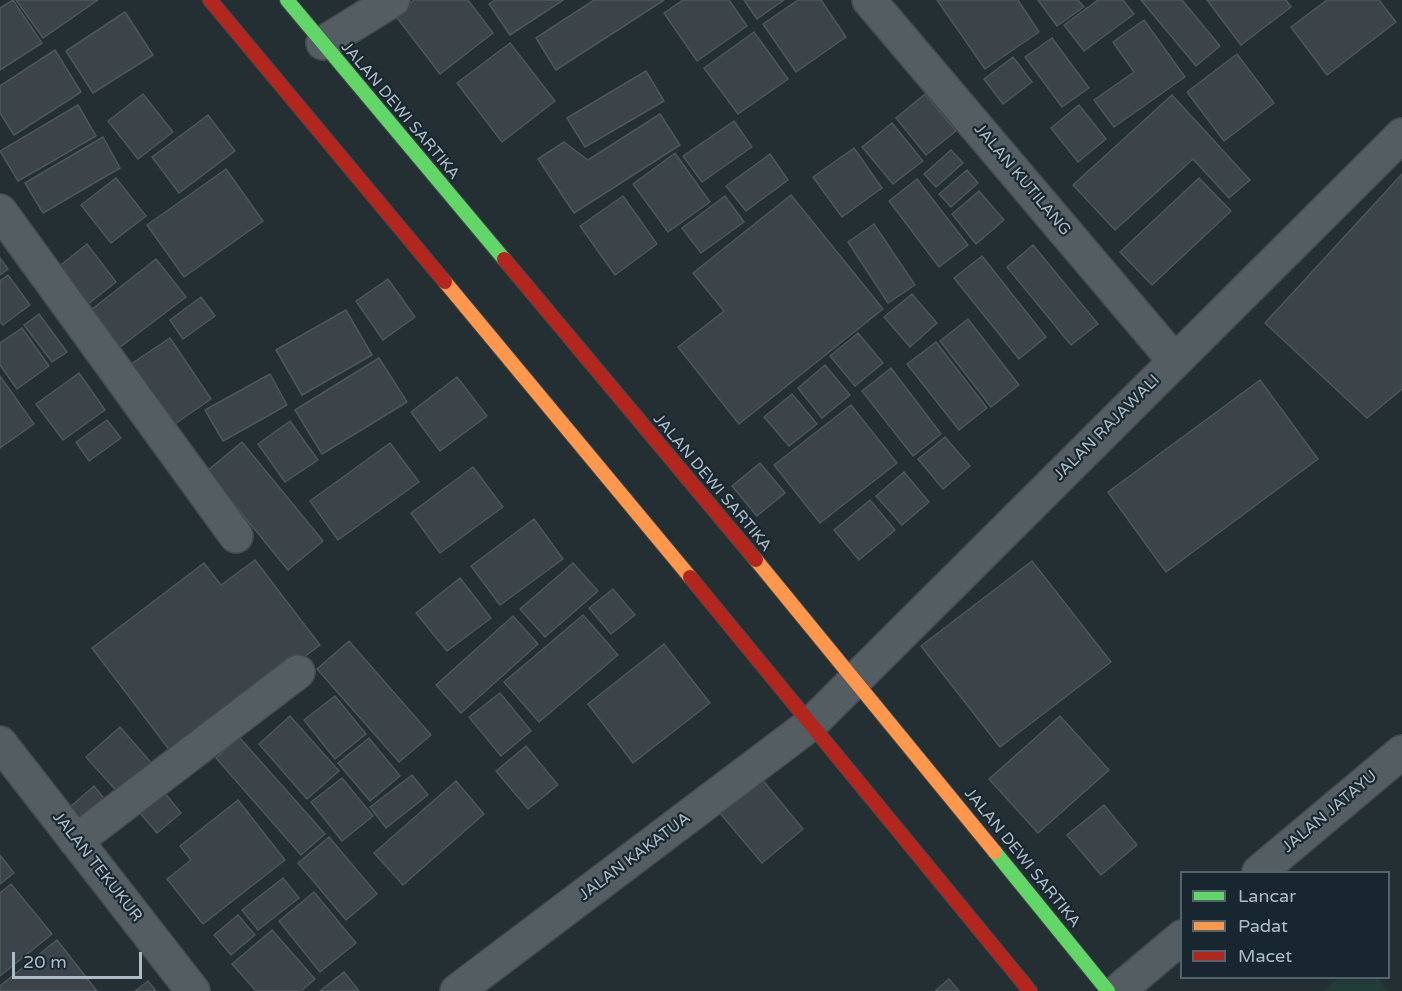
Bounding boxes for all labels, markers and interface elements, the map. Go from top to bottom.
street label: JALAN DEWI SARTIKA [337,38,463,184]
street label: JALAN KUTILANG [970,120,1074,240]
street label: JALAN RAJAWALI [1050,371,1164,485]
street label: JALAN DEWI SARTIKA [649,410,775,556]
street label: JALAN JATAYU [1279,767,1381,857]
street label: JALAN DEWI SARTIKA [960,784,1084,932]
street label: JALAN TEKUKUR [48,808,146,926]
street label: JALAN KAKATUA [576,809,694,905]
legend [1180,871,1390,979]
text: Lancar [1238,885,1296,907]
text: Padat [1238,915,1288,937]
scale bar [15,940,146,978]
text: Macet [1238,945,1292,967]
text: 20 m [23,951,67,973]

